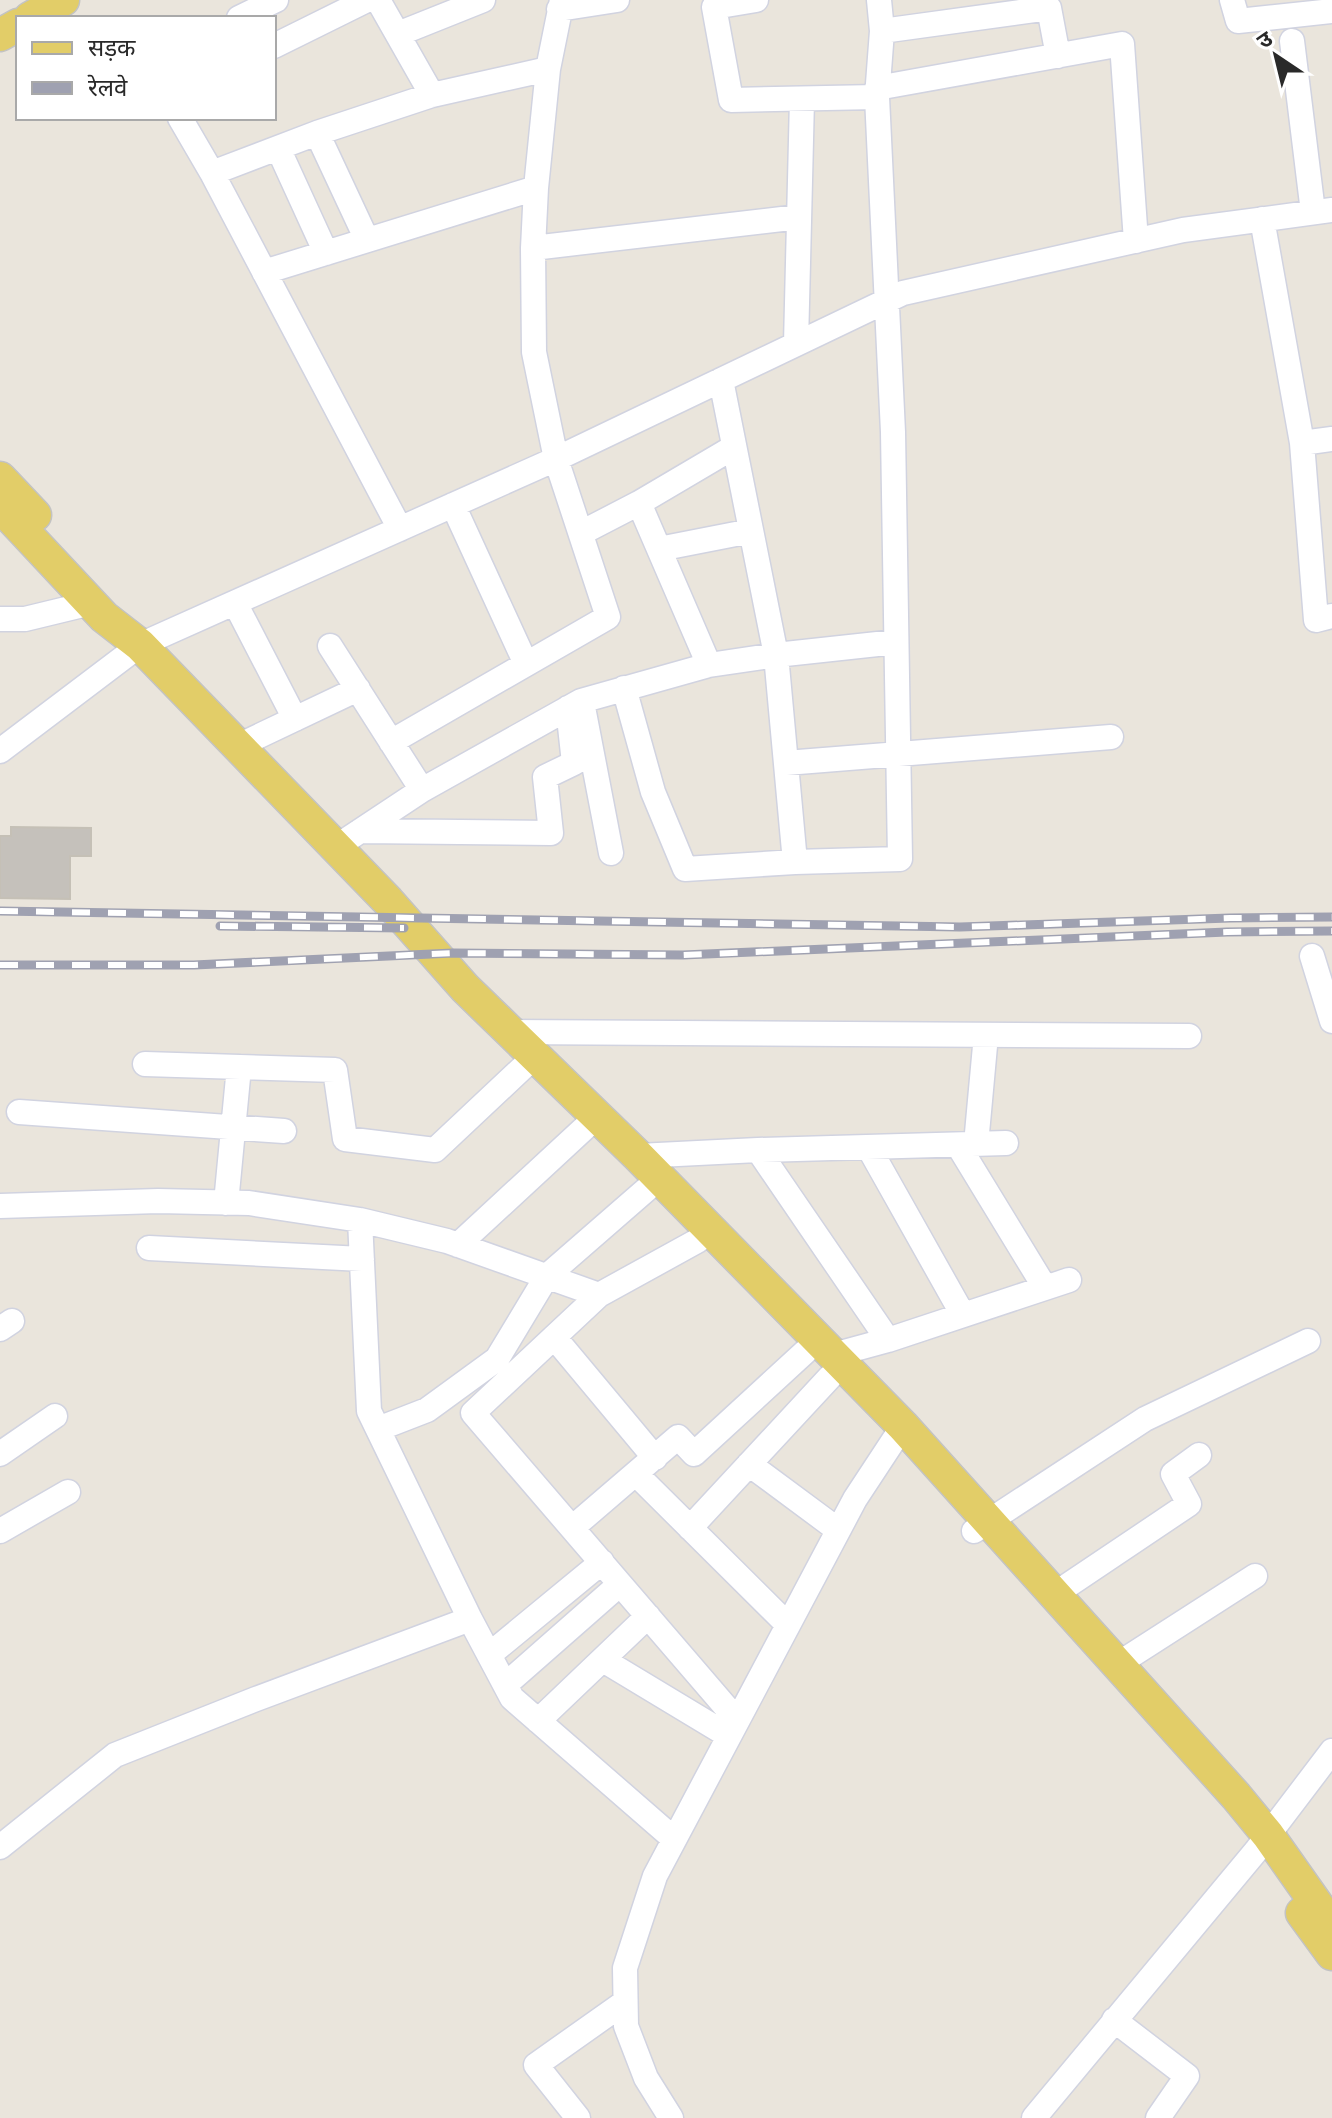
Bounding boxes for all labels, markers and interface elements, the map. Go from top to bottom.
legend [16,16,276,120]
north arrow [1236,16,1316,96]
text: उ [1251,24,1279,55]
text: सड़क [88,32,136,62]
text: रेलवे [87,72,128,102]

